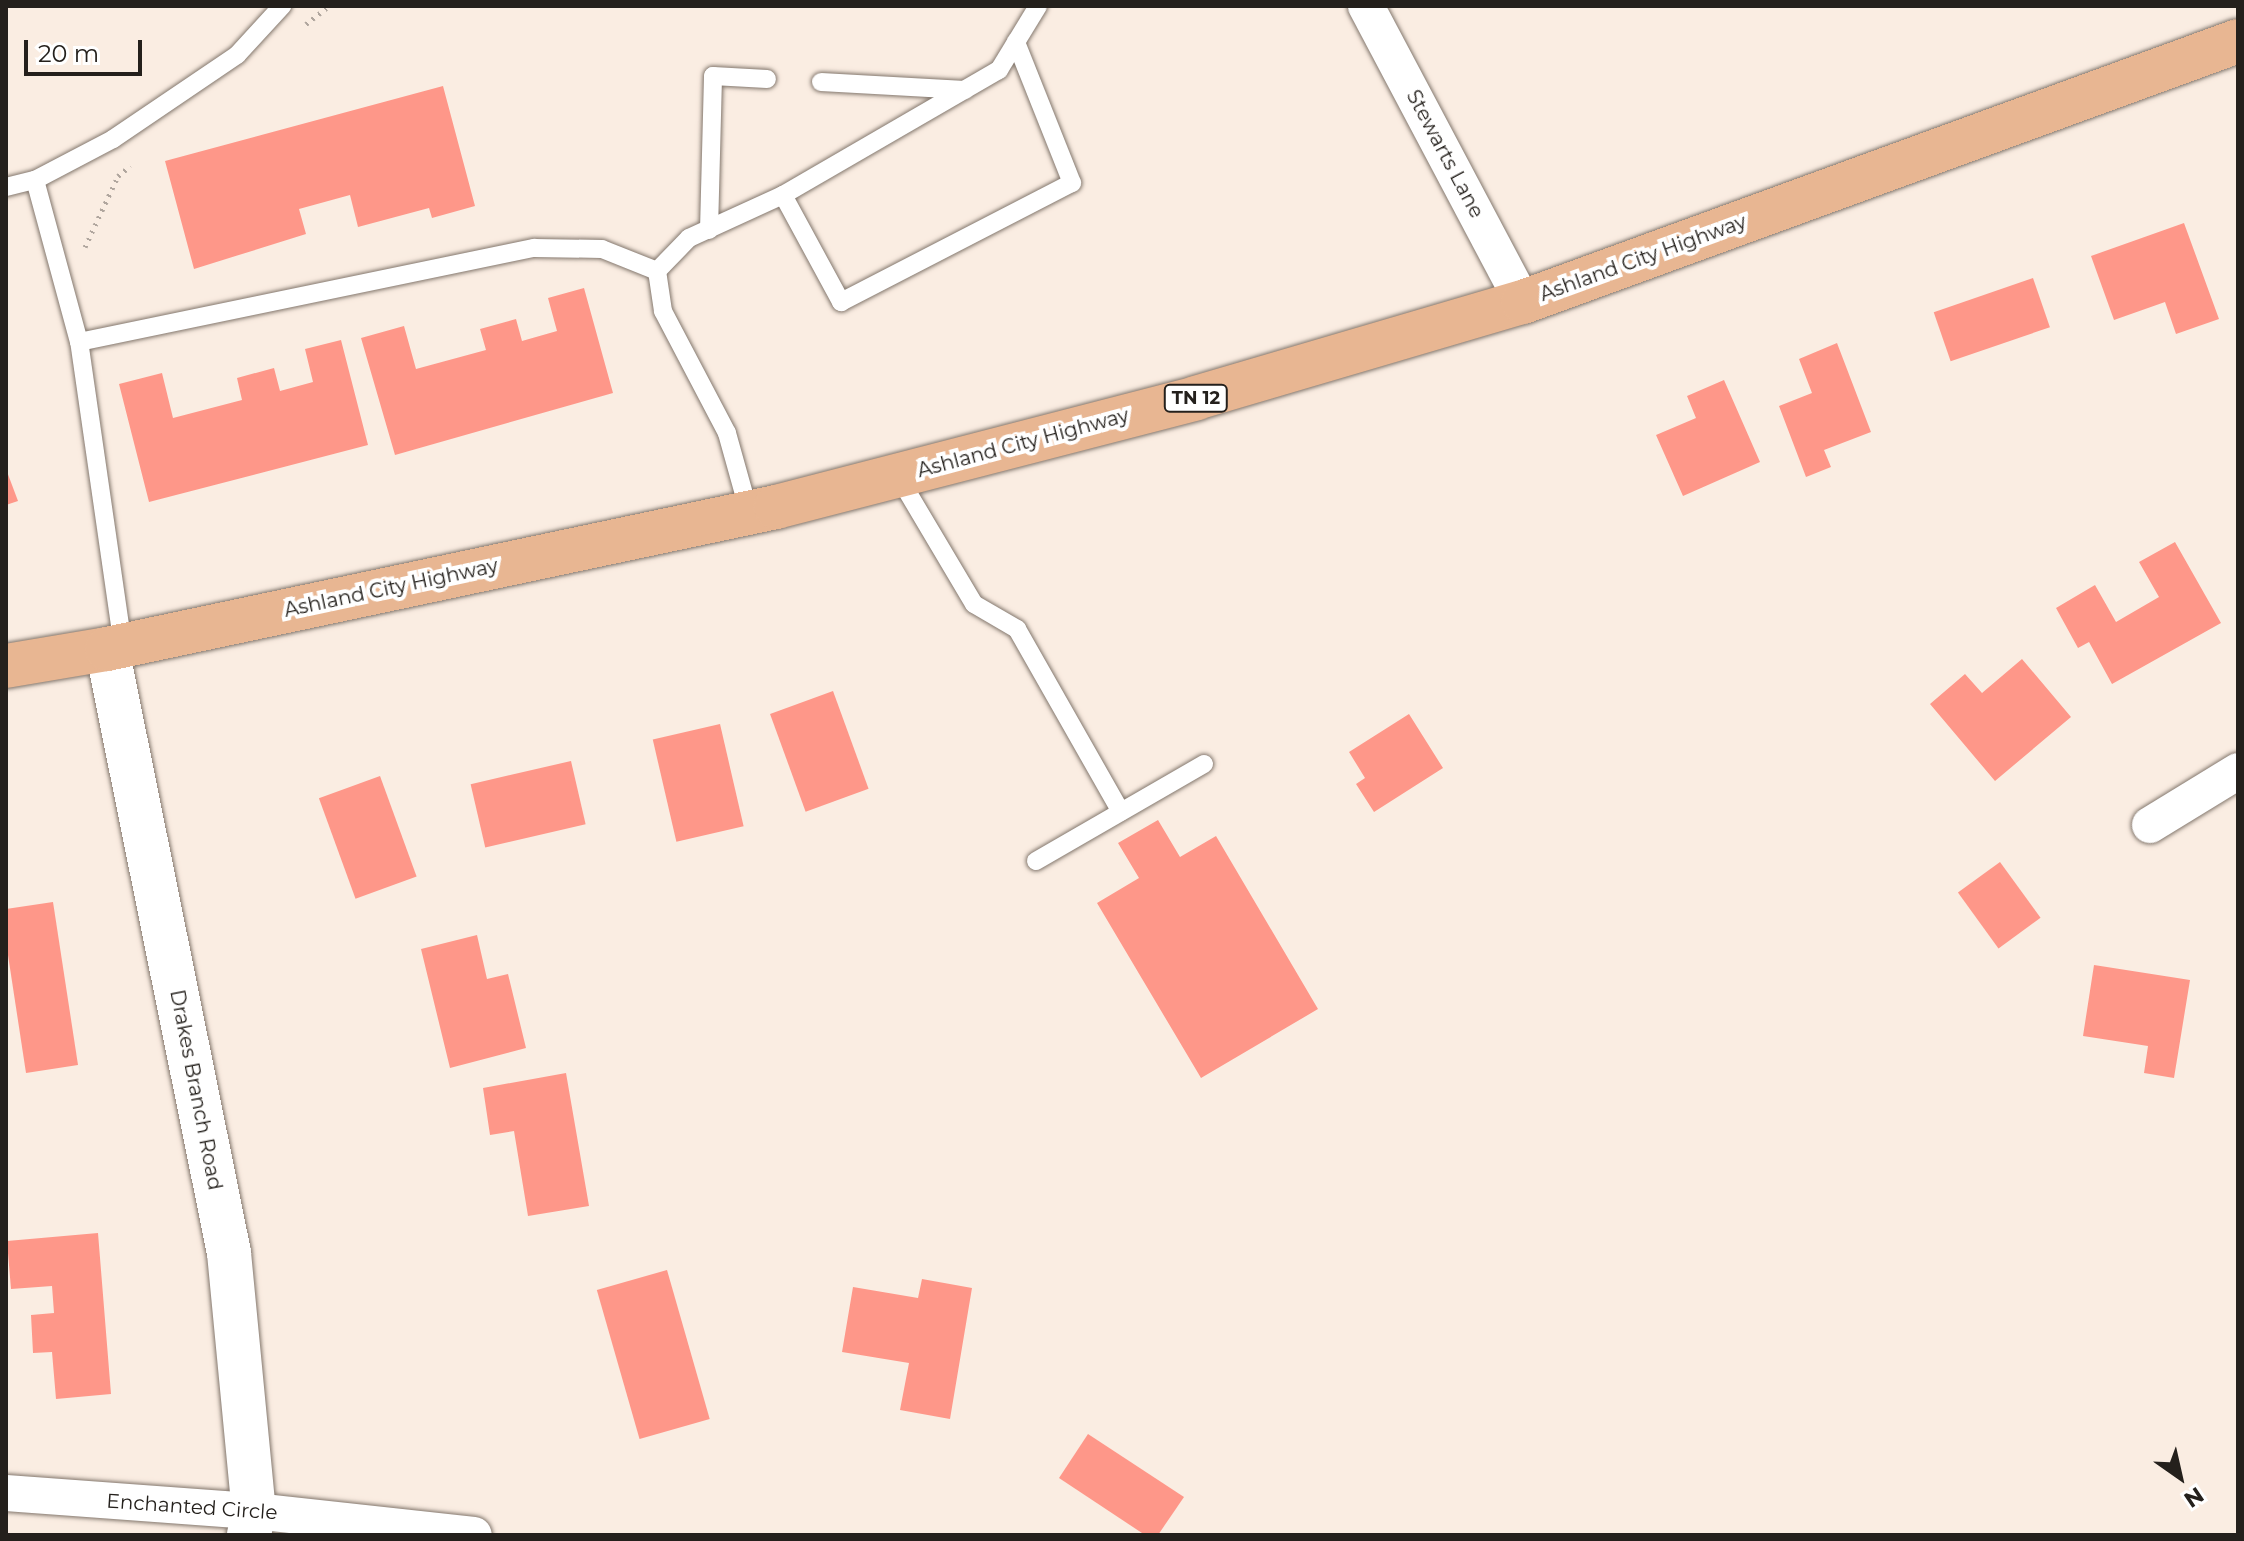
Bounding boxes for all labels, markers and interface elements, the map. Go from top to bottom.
scale bar [28,24,146,74]
text: 20 m [38,39,99,68]
street label: Stewarts Lane [1401,86,1489,222]
street label: Ashland City Highway [1536,209,1750,307]
road number: TN 12 [1162,384,1230,412]
street label: Ashland City Highway [915,403,1131,483]
street label: Ashland City Highway [282,554,500,622]
street label: Drakes Branch Road [165,988,227,1192]
north arrow [2140,1437,2220,1517]
text: N [2179,1481,2209,1513]
street label: Enchanted Circle [106,1489,278,1525]

